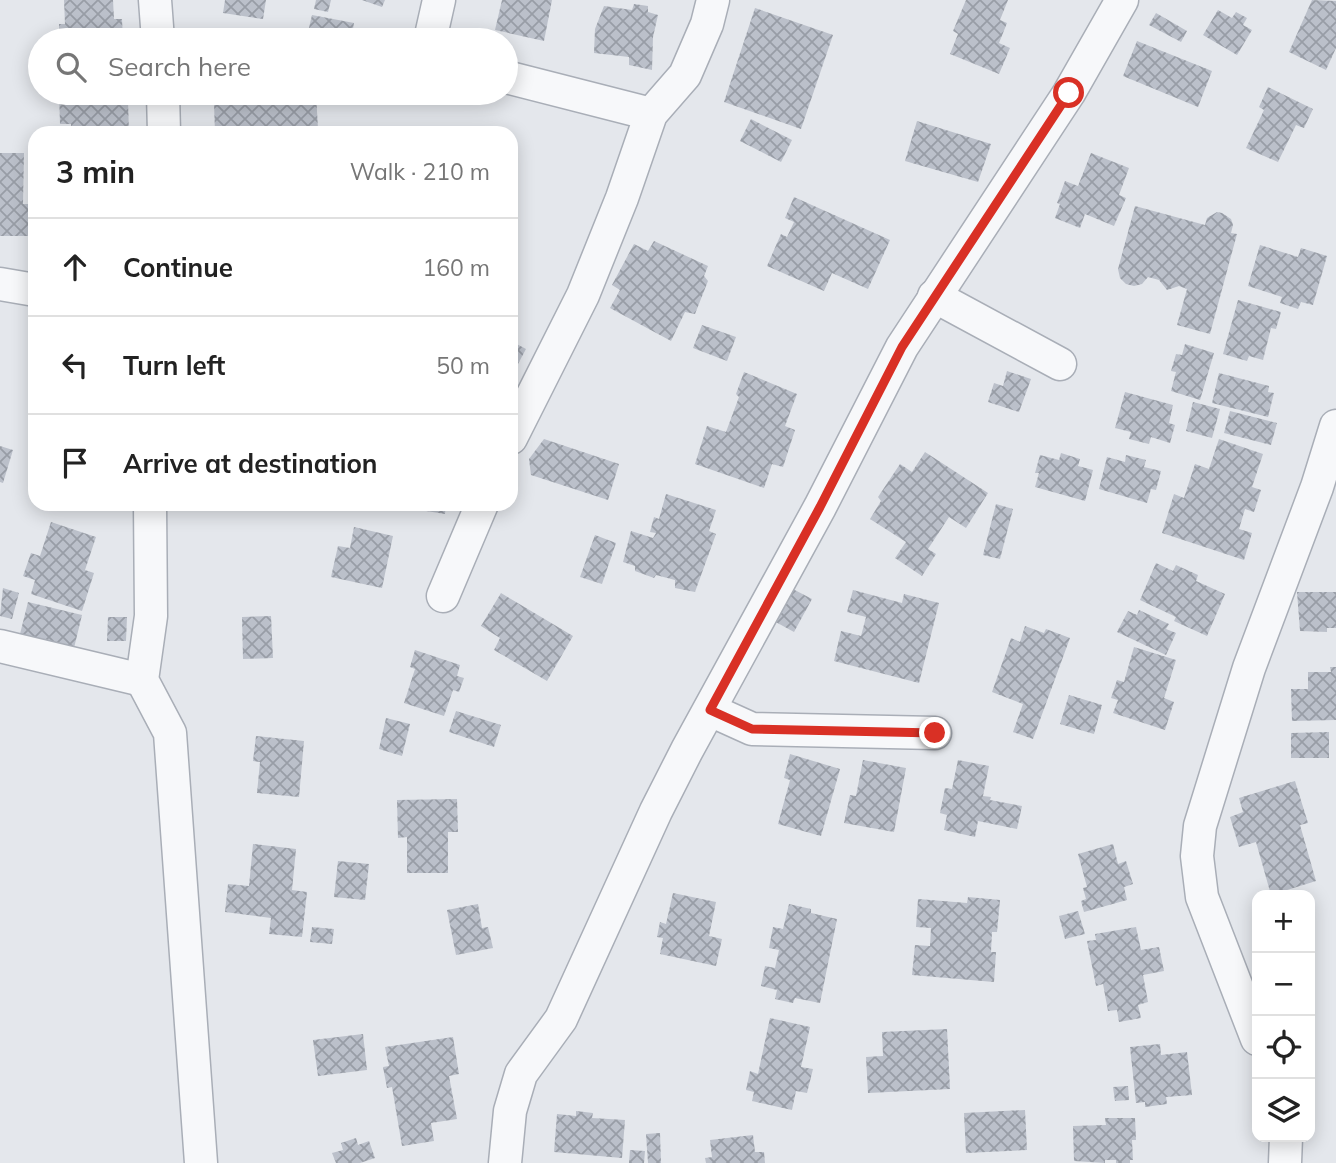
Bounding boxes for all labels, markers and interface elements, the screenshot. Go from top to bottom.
search box [28,28,518,105]
icon: search [52,48,90,86]
text: Search here [108,50,251,83]
route start [1053,77,1084,108]
text: 3 min [56,153,135,191]
text: Walk · 210 m [350,157,490,186]
icon: ahead [56,248,94,286]
text: Continue [123,251,233,284]
text: 160 m [422,253,490,282]
icon: left [56,346,94,384]
text: Turn left [123,349,225,382]
text: 50 m [436,351,490,380]
icon: arrive [56,444,94,482]
text: Arrive at destination [123,447,378,480]
route end [919,717,950,748]
map controls [1252,890,1315,1142]
button: + [1252,890,1315,953]
button: − [1252,953,1315,1016]
button: locate [1252,1016,1315,1079]
button: layers [1252,1079,1315,1142]

